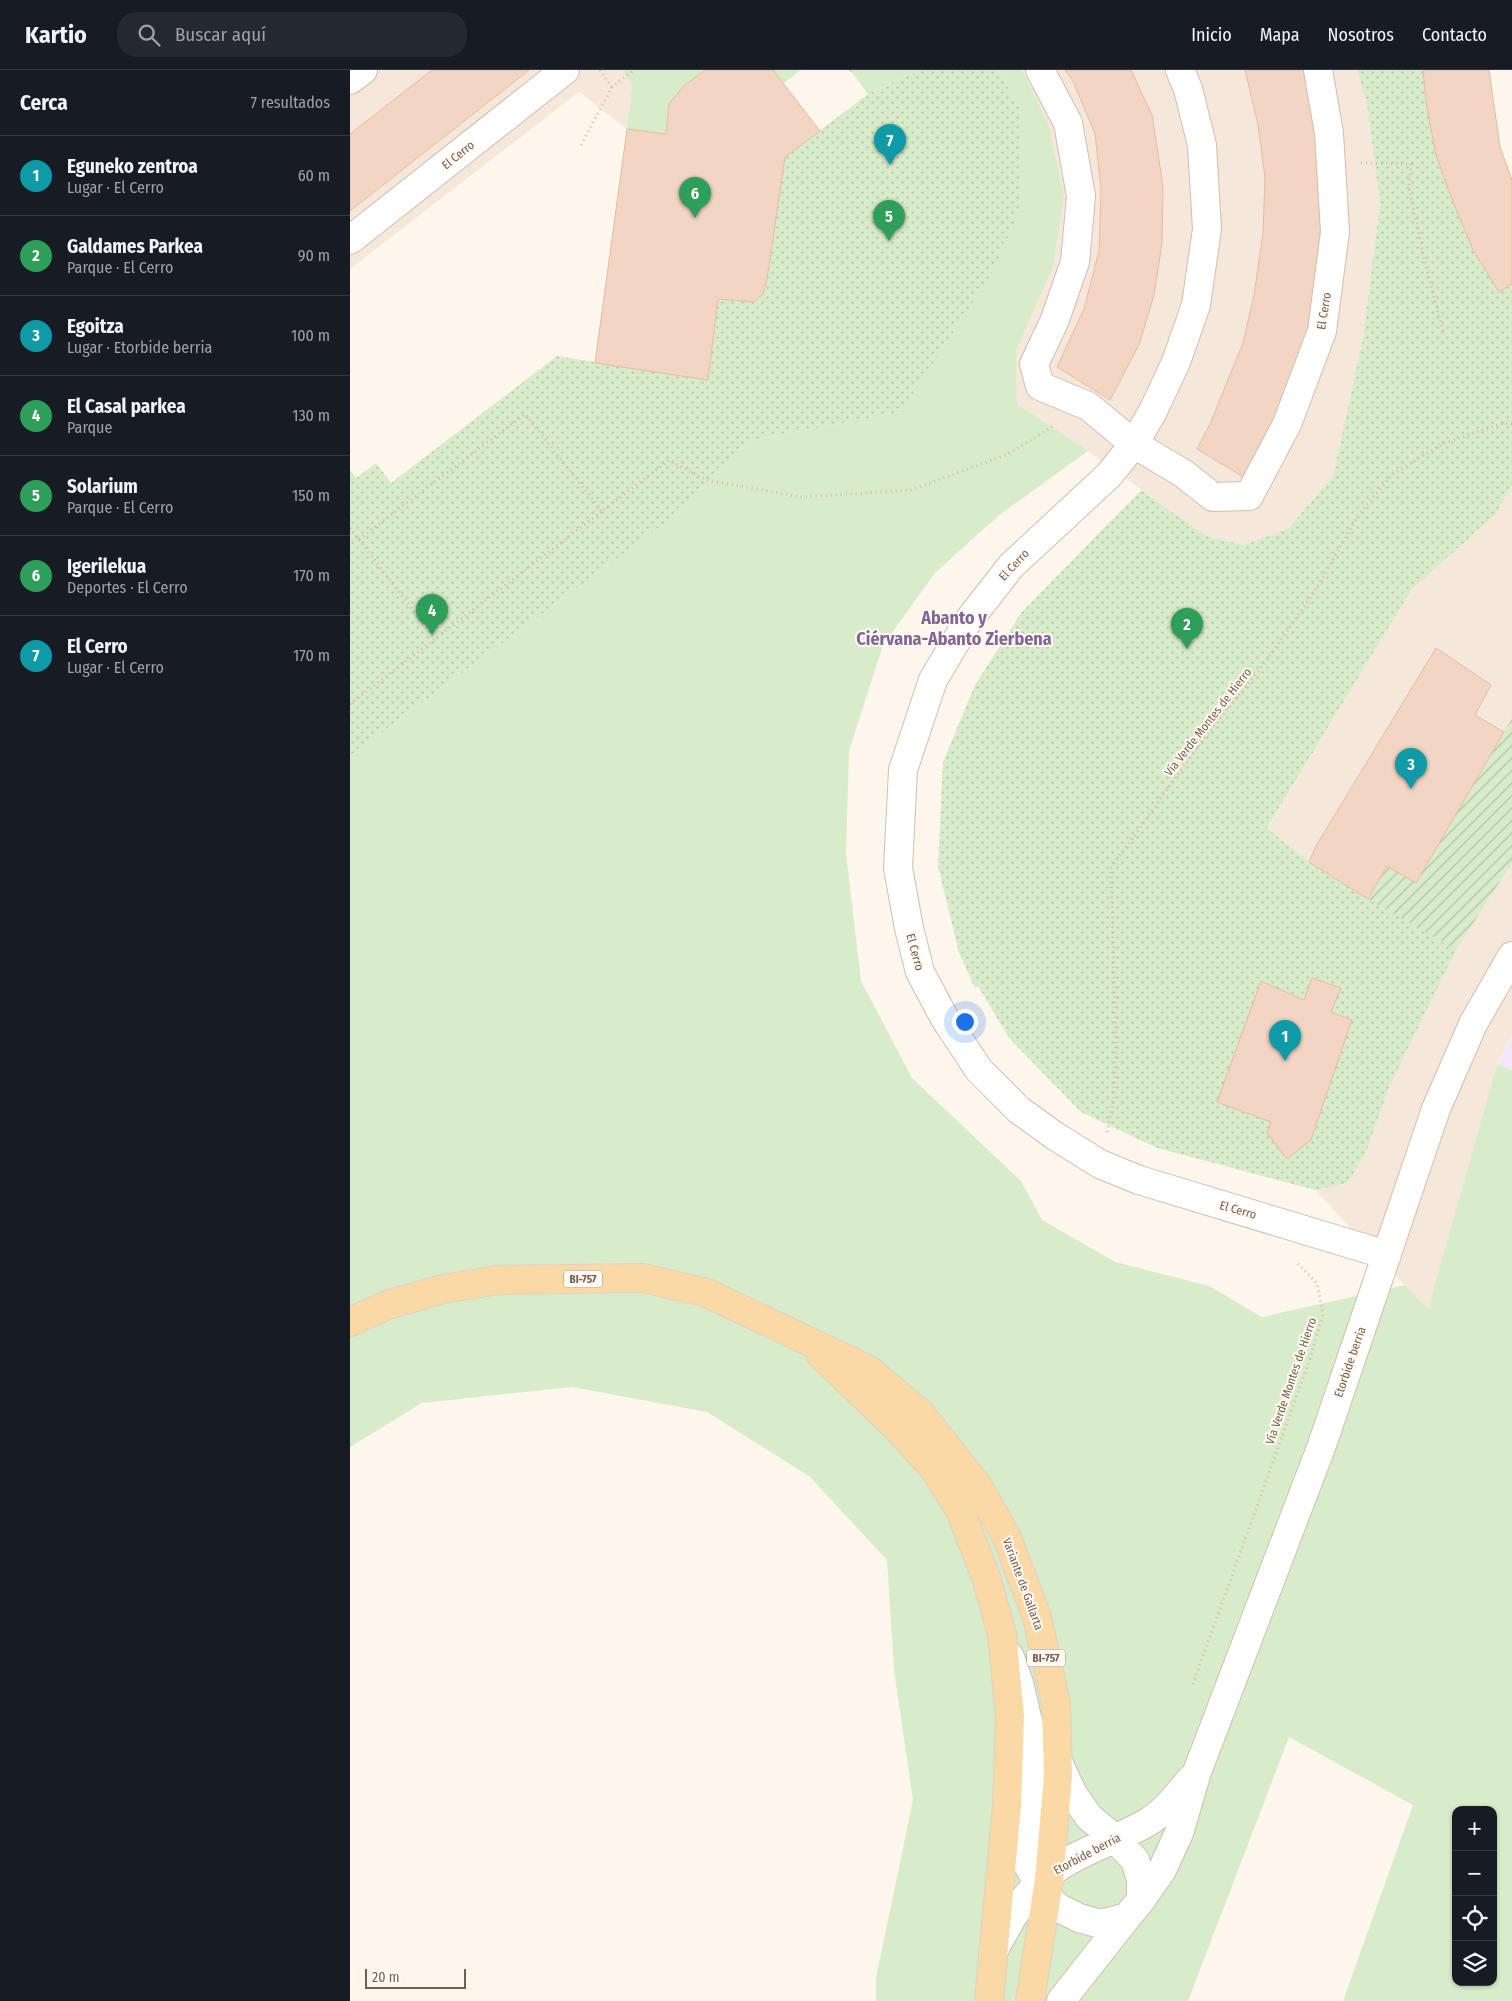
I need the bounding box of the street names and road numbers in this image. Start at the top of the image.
street label: El Cerro [439,138,477,172]
street label: El Cerro [1314,291,1334,331]
street label: El Cerro [996,546,1032,584]
street label: Vía Verde Montes de Hierro [1161,665,1255,779]
street label: El Cerro [903,932,927,972]
street label: El Cerro [1218,1198,1258,1222]
road number: BI-757 [564,1270,602,1288]
street label: Vía Verde Montes de Hierro [1263,1316,1319,1446]
street label: Etorbide berria [1331,1325,1369,1399]
street label: Variante de Gallarta [1000,1536,1046,1632]
road number: BI-757 [1027,1650,1065,1666]
street label: Etorbide berria [1051,1830,1123,1878]

